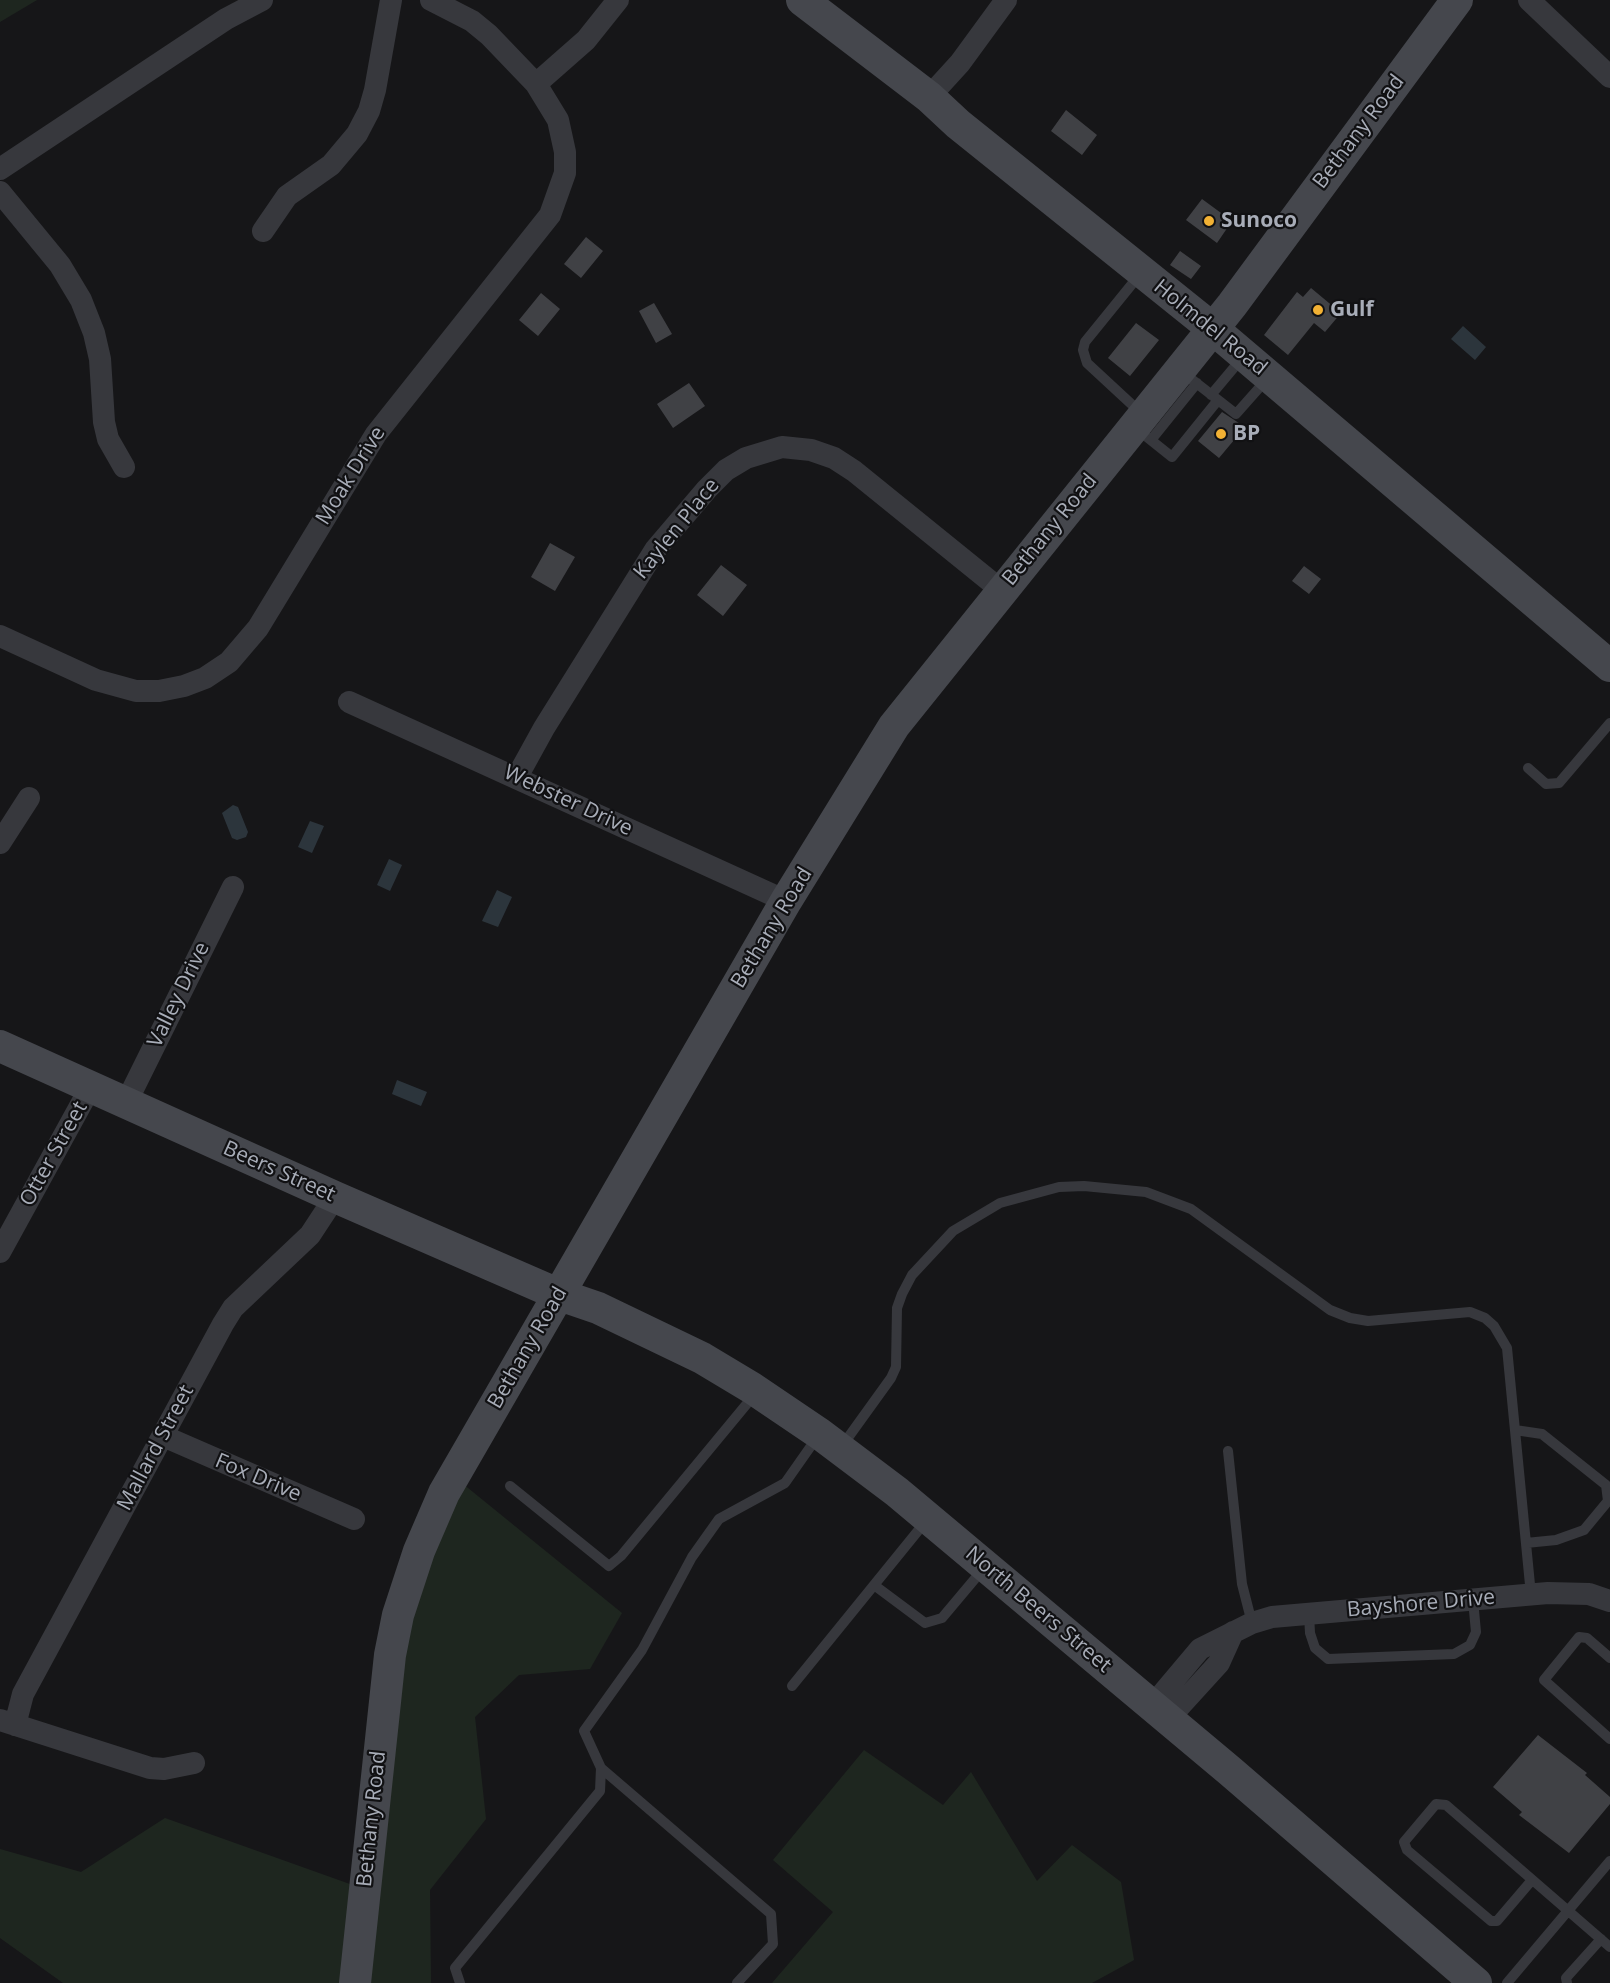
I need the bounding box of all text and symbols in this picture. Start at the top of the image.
street label: Bethany Road [1308,70,1410,194]
place label: Sunoco [1221,208,1297,234]
marker: Sunoco [1202,214,1216,228]
street label: Holmdel Road [1148,275,1272,381]
place label: Gulf [1330,297,1374,323]
marker: Gulf [1311,303,1325,317]
place label: BP [1233,421,1260,447]
street label: Moak Drive [311,422,391,530]
marker: BP [1214,427,1228,441]
street label: Bethany Road [997,469,1103,591]
street label: Kaylen Place [629,474,725,584]
street label: Webster Drive [500,760,636,842]
street label: Bethany Road [726,863,818,993]
street label: Valley Drive [143,938,215,1052]
street label: Otter Street [15,1097,93,1211]
street label: Beers Street [219,1136,339,1208]
street label: Bethany Road [483,1283,573,1413]
street label: Mallard Street [112,1381,200,1515]
street label: Fox Drive [211,1449,305,1507]
street label: North Beers Street [960,1542,1116,1678]
street label: Bayshore Drive [1346,1585,1496,1623]
street label: Bethany Road [352,1750,392,1888]

